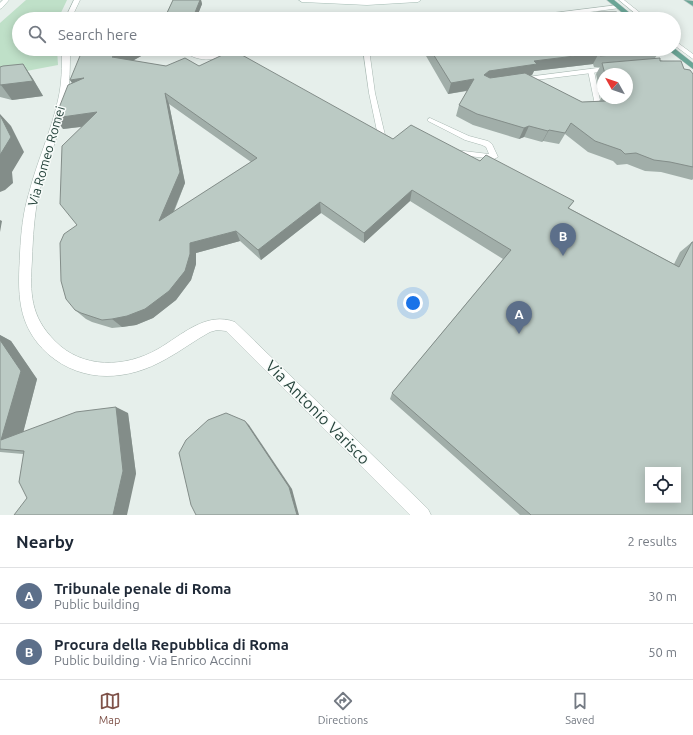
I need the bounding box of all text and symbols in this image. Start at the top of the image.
search box [12,12,681,56]
icon: search [26,23,48,45]
text: Search here [58,26,137,43]
north arrow [597,68,633,104]
street label: Via Romeo Romei [25,104,67,208]
pin: B [550,223,576,256]
your location [403,293,423,313]
pin: A [506,301,532,334]
street label: Via Antonio Varisco [262,356,374,468]
map controls [645,467,681,503]
button: locate [645,467,681,503]
text: Nearby [16,532,74,551]
text: 2 results [627,534,677,548]
text: Tribunale penale di Roma [54,580,232,597]
text: A [24,589,34,603]
text: 30 m [648,589,677,603]
text: Public building [54,597,140,611]
text: Procura della Repubblica di Roma [54,636,289,653]
text: B [25,645,33,659]
text: 50 m [648,645,677,659]
text: Public building · Via Enrico Accinni [54,653,251,667]
tab: Map [99,690,121,726]
tab: Directions [318,690,368,726]
tab: Saved [565,690,594,726]

